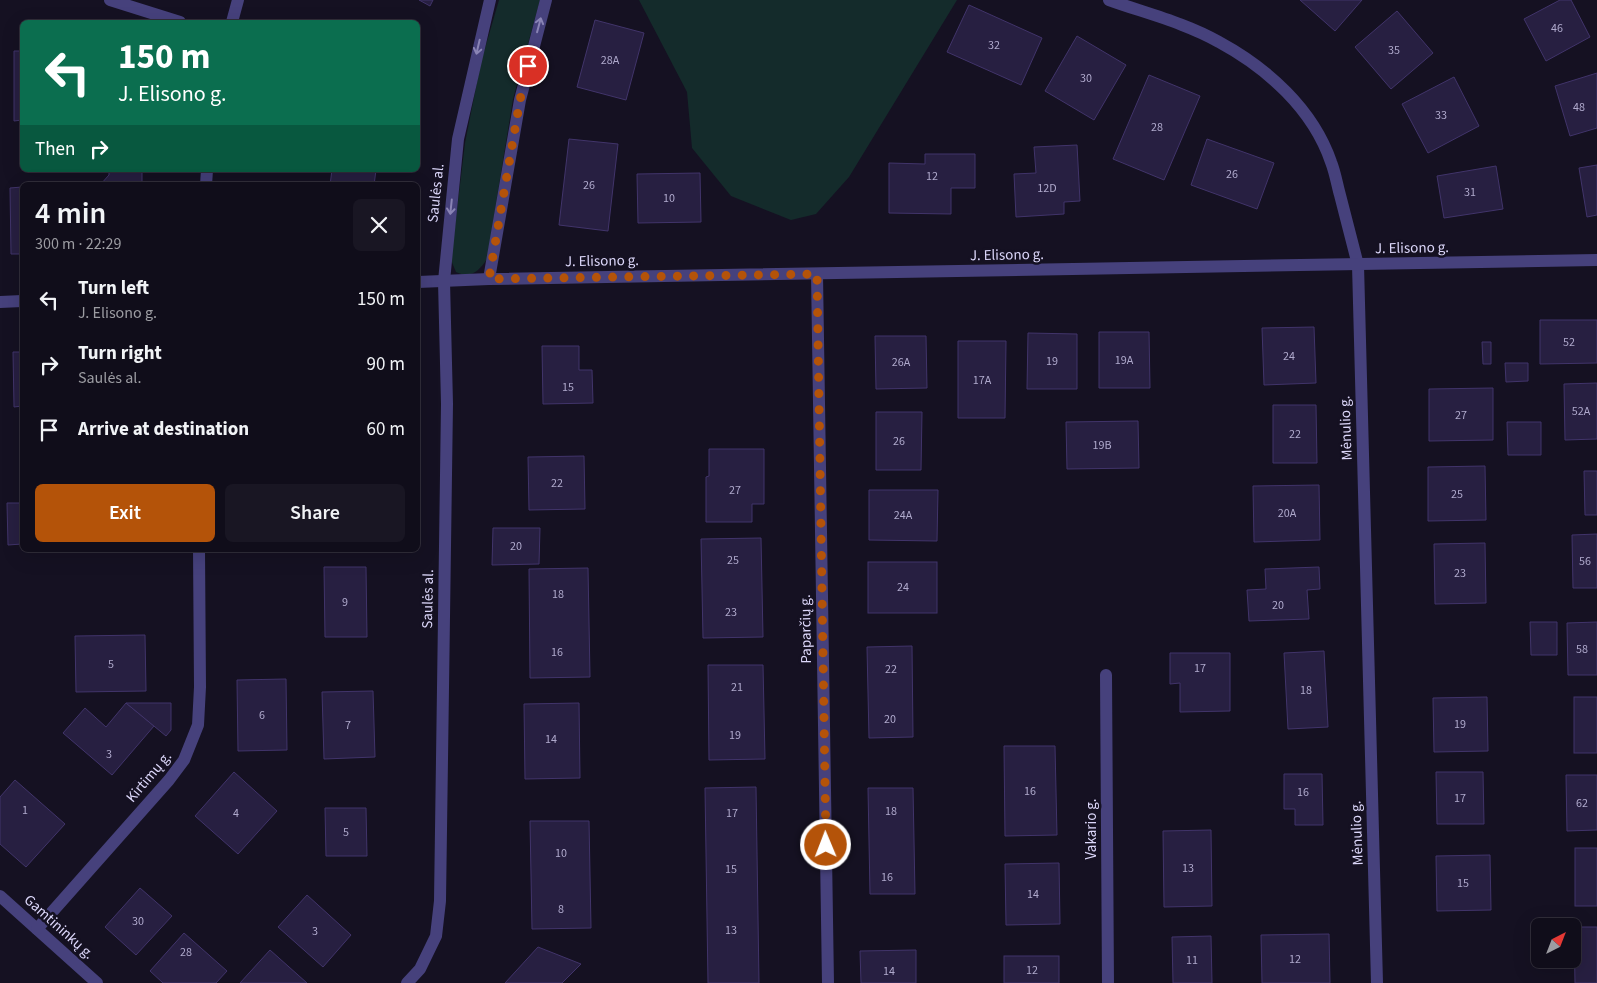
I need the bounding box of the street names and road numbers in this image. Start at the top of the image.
street label: Saulės al. [422,162,450,224]
street label: J. Elisono g. [1375,237,1449,259]
street label: J. Elisono g. [970,244,1044,266]
street label: J. Elisono g. [565,250,639,272]
street label: Mėnulio g. [1334,395,1358,461]
street label: Saulės al. [417,569,439,629]
street label: Paparčių g. [795,594,817,664]
street label: Kirtimų g. [121,747,177,807]
street label: Vakario g. [1081,798,1102,860]
street label: Mėnulio g. [1345,800,1369,866]
street label: Gamtininkų g. [19,890,99,964]

